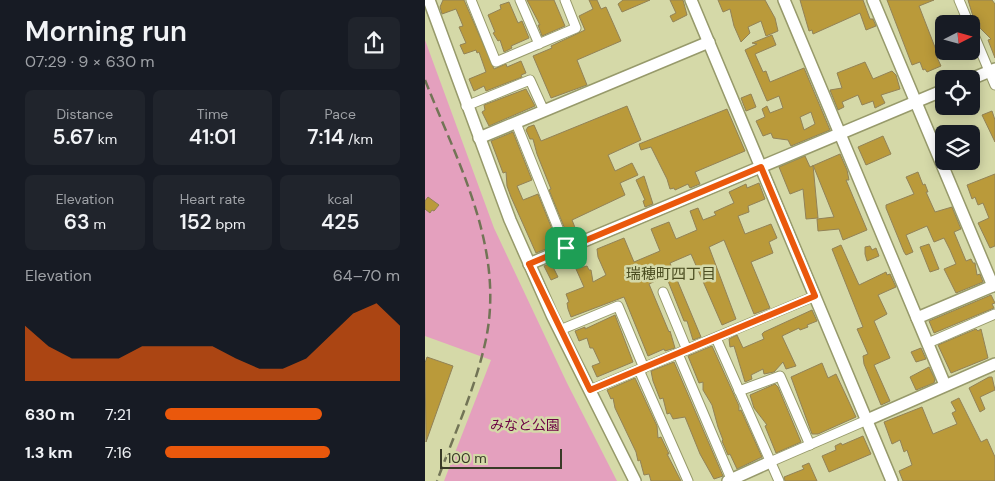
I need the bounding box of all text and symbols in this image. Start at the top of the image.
text: Morning run [25,13,187,50]
north arrow [935,15,980,60]
map controls [935,15,980,170]
button: share [348,17,400,69]
text: 07:29 · 9 × 630 m [25,51,155,72]
button: locate [935,70,980,115]
text: Distance [56,105,113,123]
text: Time [197,105,228,123]
text: Pace [324,105,356,123]
text: 5.67 [52,123,94,151]
text: 41:01 [189,123,236,151]
text: 7:14 [307,123,344,151]
button: layers [935,125,980,170]
text: km [94,130,117,148]
text: /km [344,130,373,148]
text: Elevation [56,190,114,208]
text: Heart rate [180,190,245,208]
text: kcal [328,190,353,208]
text: 63 [64,208,90,236]
text: 152 [180,208,212,236]
text: 425 [321,208,359,236]
text: m [90,215,106,233]
text: bpm [212,215,245,233]
pin [545,227,587,269]
icon: arrive [552,234,580,262]
district label: 瑞穂町四丁目 [626,264,716,284]
text: Elevation [25,265,92,286]
text: 64–70 m [333,265,400,286]
text: 630 m [25,404,75,425]
text: 7:21 [105,404,131,425]
park label: みなと公園 [490,416,560,434]
text: 1.3 km [25,442,73,463]
text: 7:16 [105,442,132,463]
scale bar [440,446,563,469]
text: 100 m [447,449,487,467]

